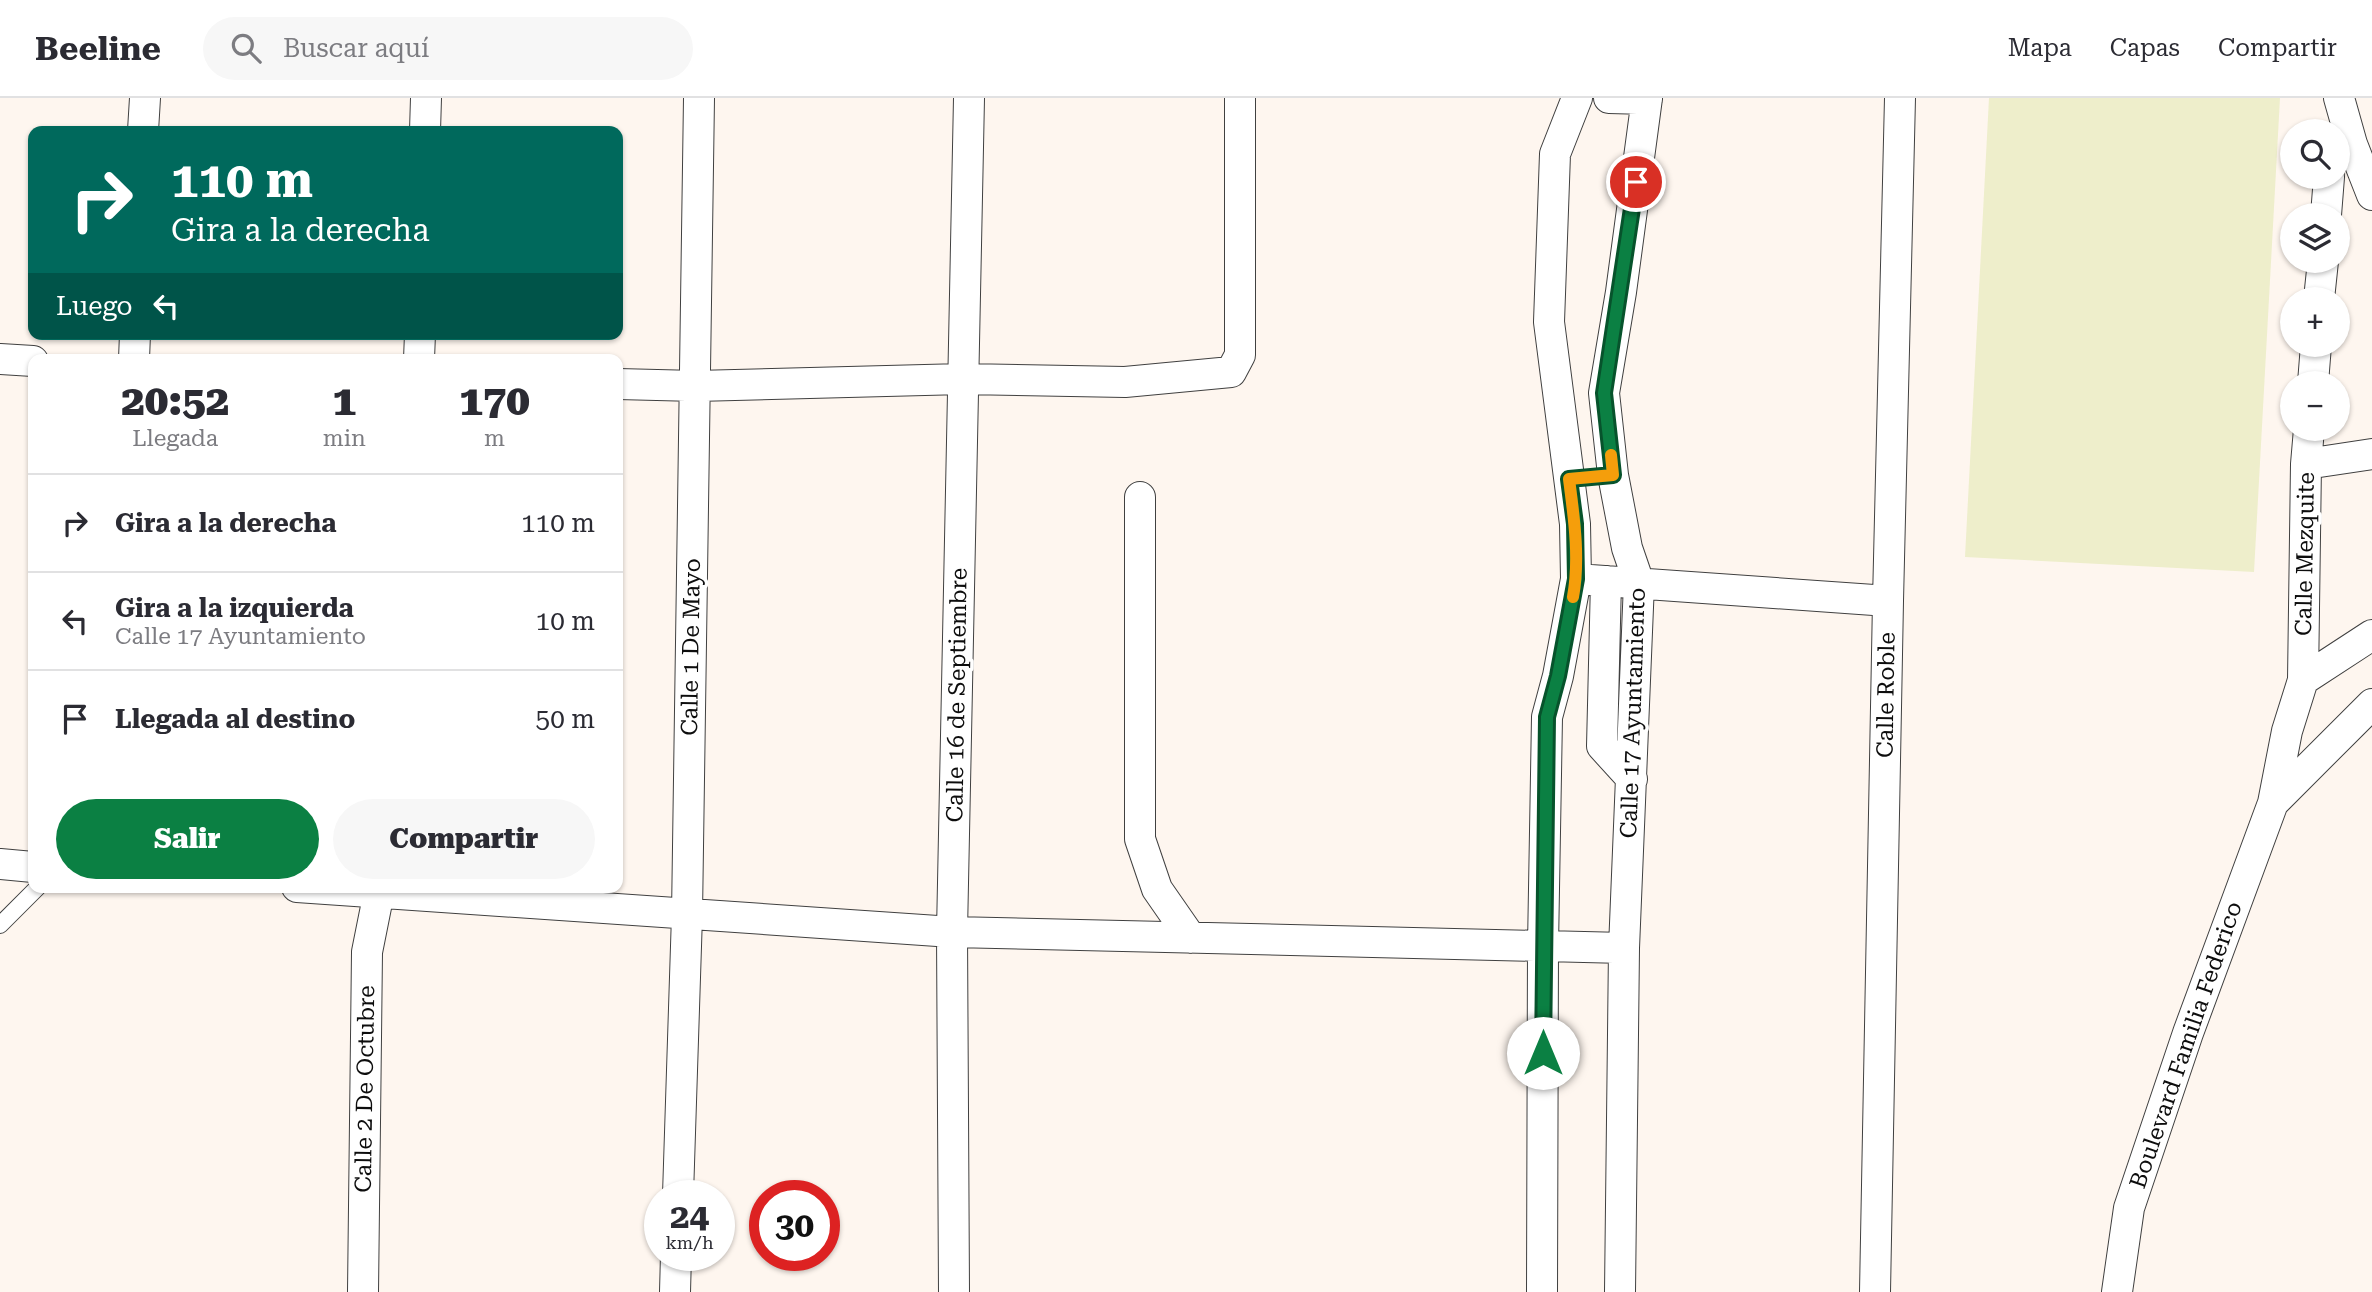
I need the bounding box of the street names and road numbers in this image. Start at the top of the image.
street label: Calle Mezquite [2290,472,2320,636]
street label: Calle 1 De Mayo [676,558,706,736]
street label: Calle 16 de Septiembre [941,567,973,823]
street label: Calle 17 Ayuntamiento [1615,587,1651,839]
street label: Calle Roble [1871,632,1901,758]
street label: Boulevard Familia Federico [2124,898,2248,1192]
street label: Calle 2 De Octubre [350,985,380,1193]

